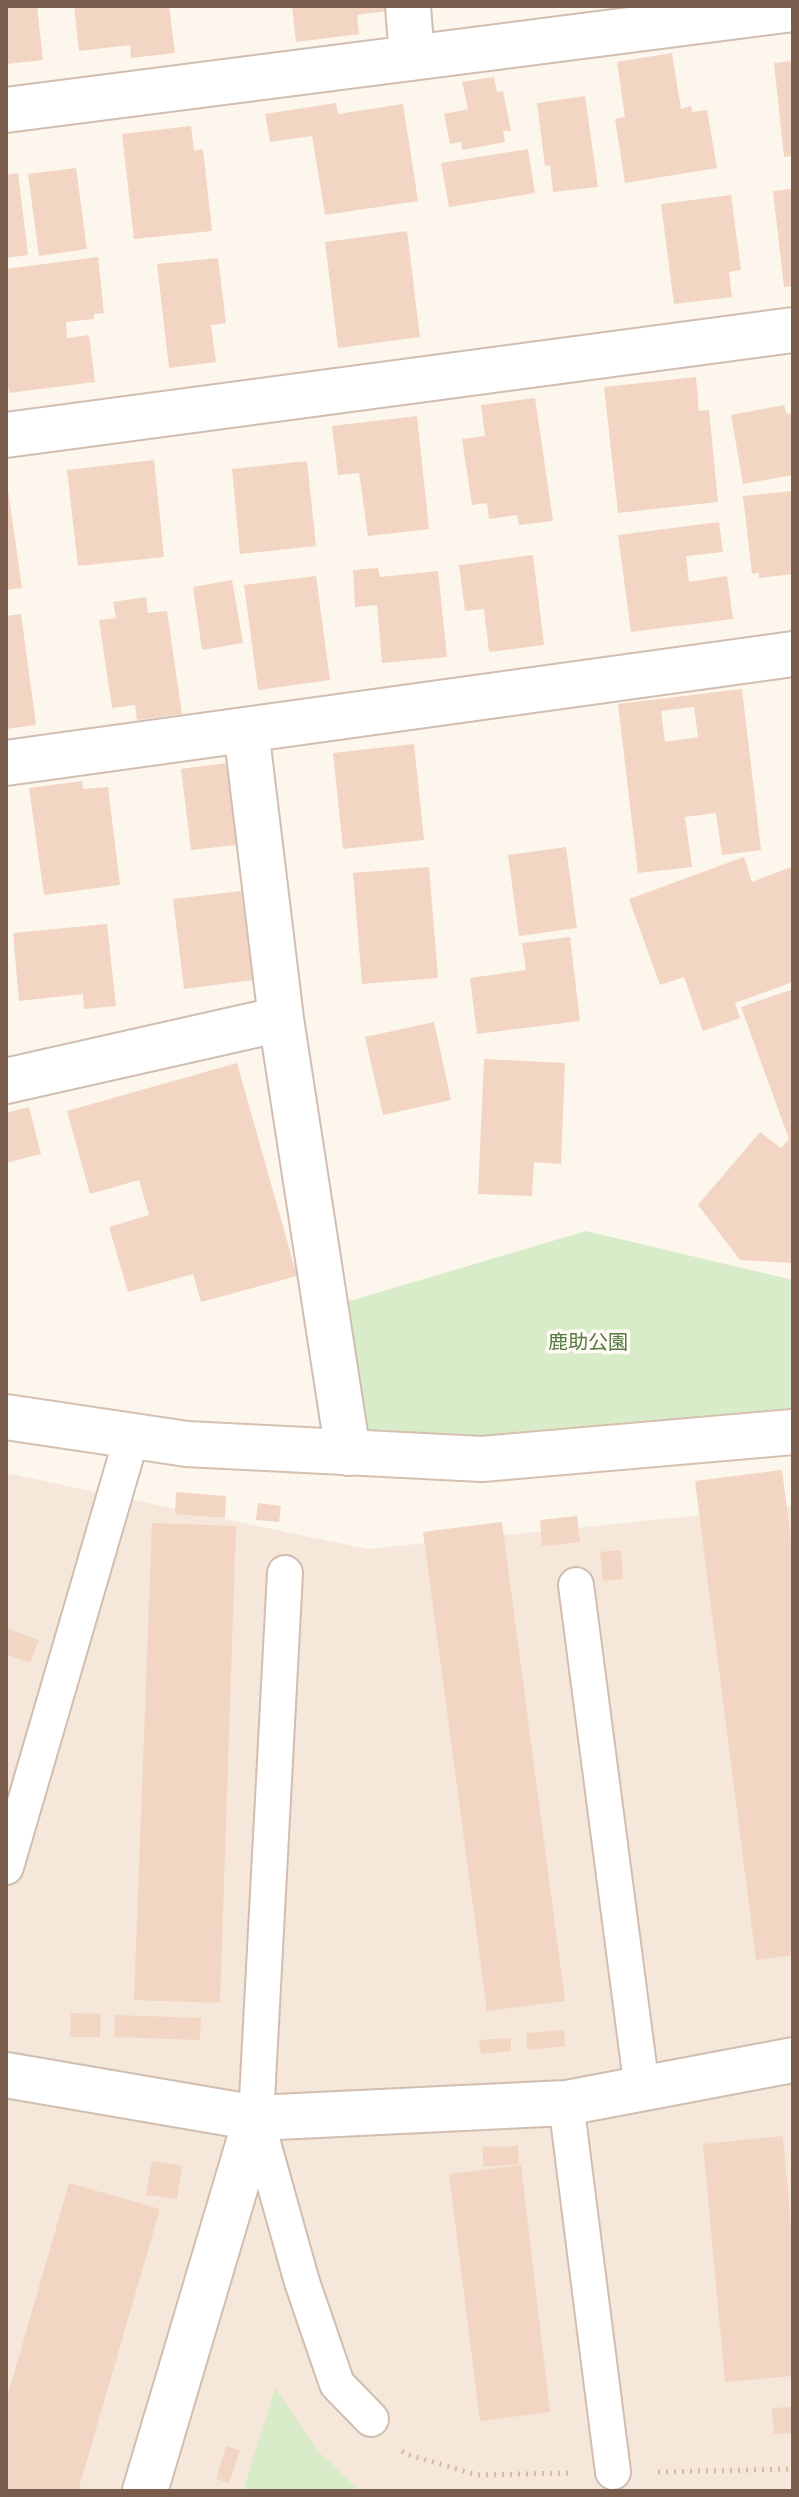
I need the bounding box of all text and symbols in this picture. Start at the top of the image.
park label: 鹿助公園 [548,1331,628,1355]

